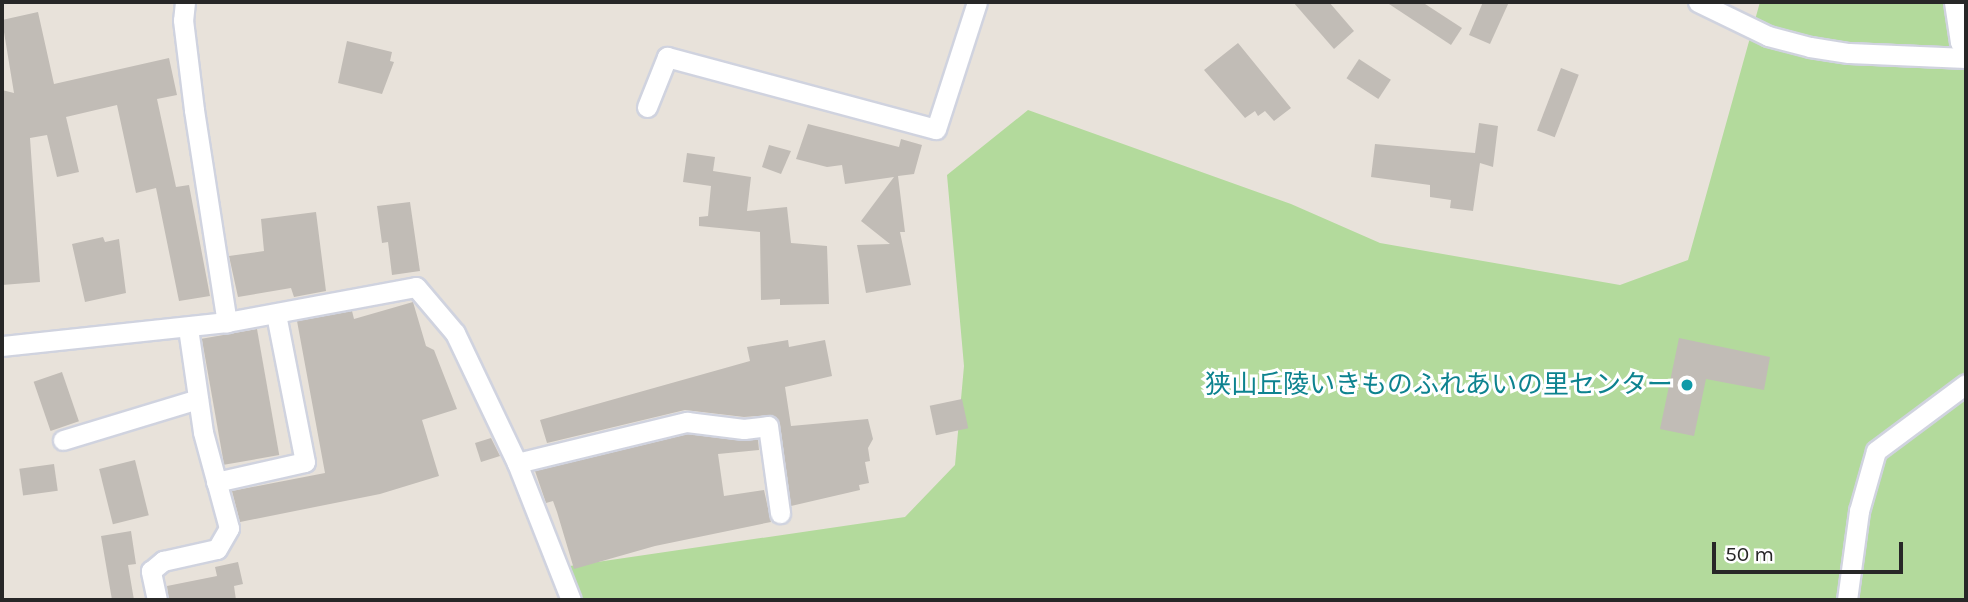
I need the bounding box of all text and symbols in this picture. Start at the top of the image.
place label: 狭山丘陵いきものふれあいの里センター [1205,369,1673,401]
marker: 狭山丘陵いきものふれあいの里センター [1679,377,1695,393]
scale bar [1716,528,1907,572]
text: 50 m [1725,542,1774,566]

